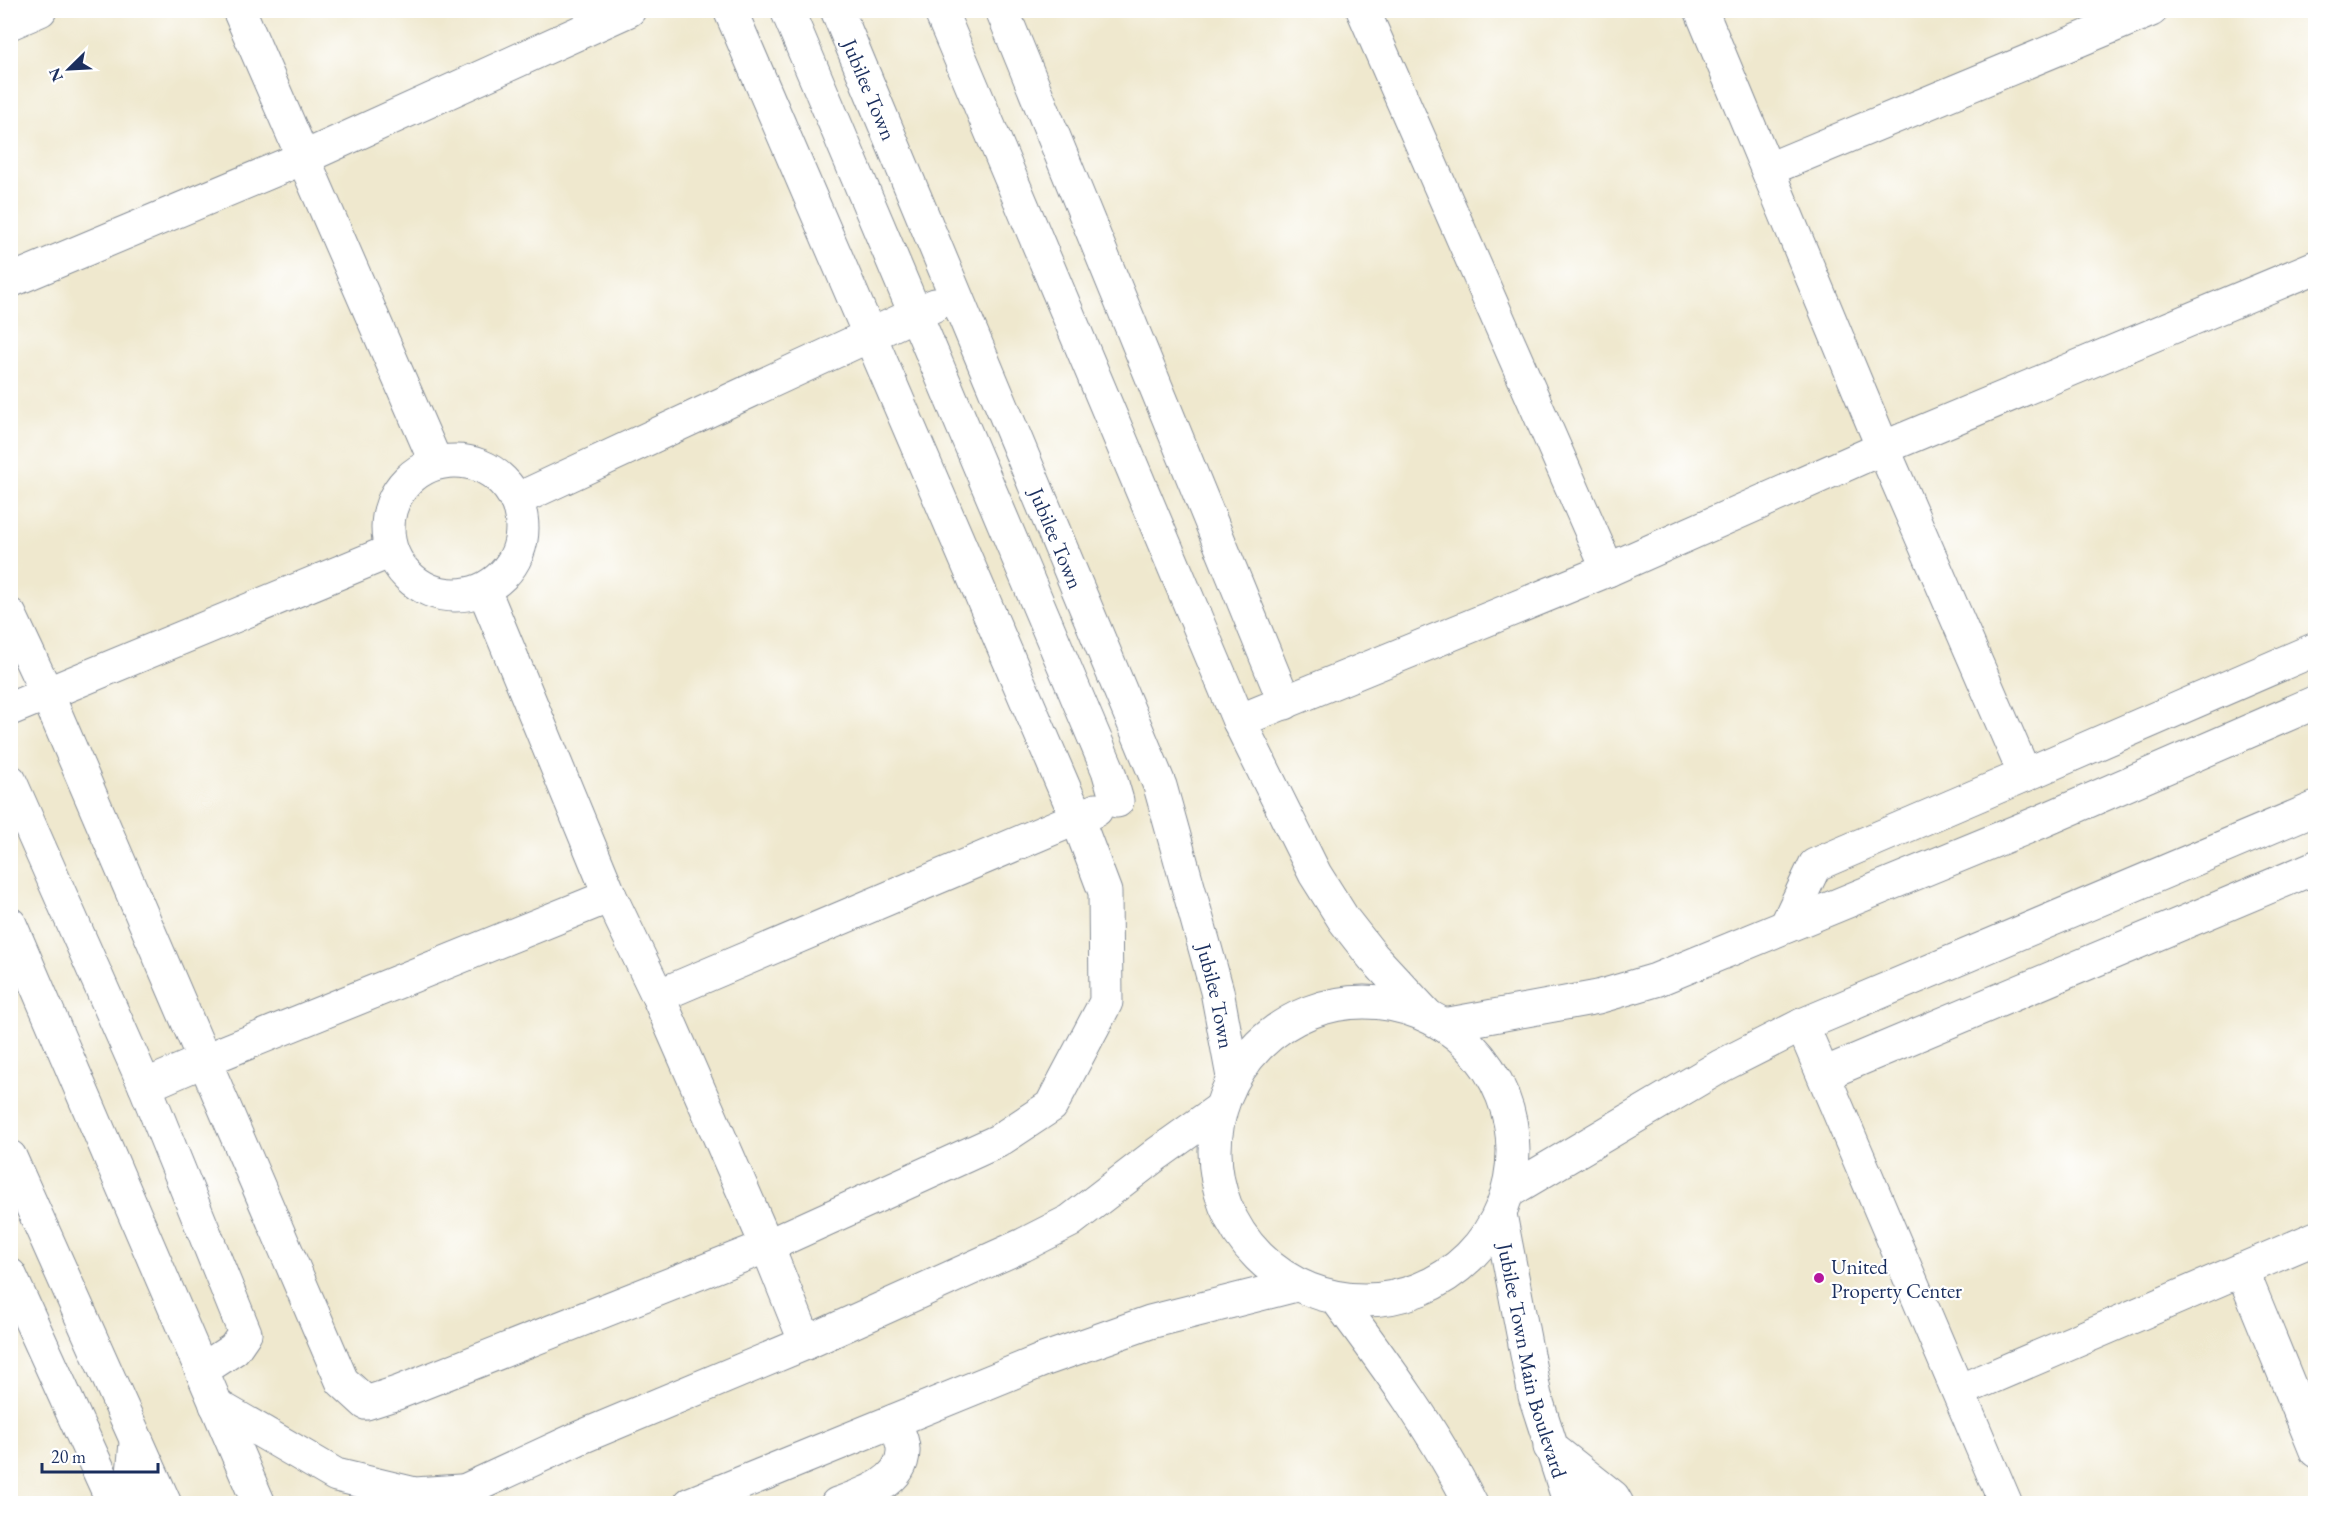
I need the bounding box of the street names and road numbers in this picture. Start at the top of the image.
street label: Jubilee Town [836,33,903,144]
street label: Jubilee Town [1023,482,1090,593]
street label: Jubilee Town [1190,938,1241,1051]
street label: Jubilee Town Main Boulevard [1492,1239,1574,1481]

